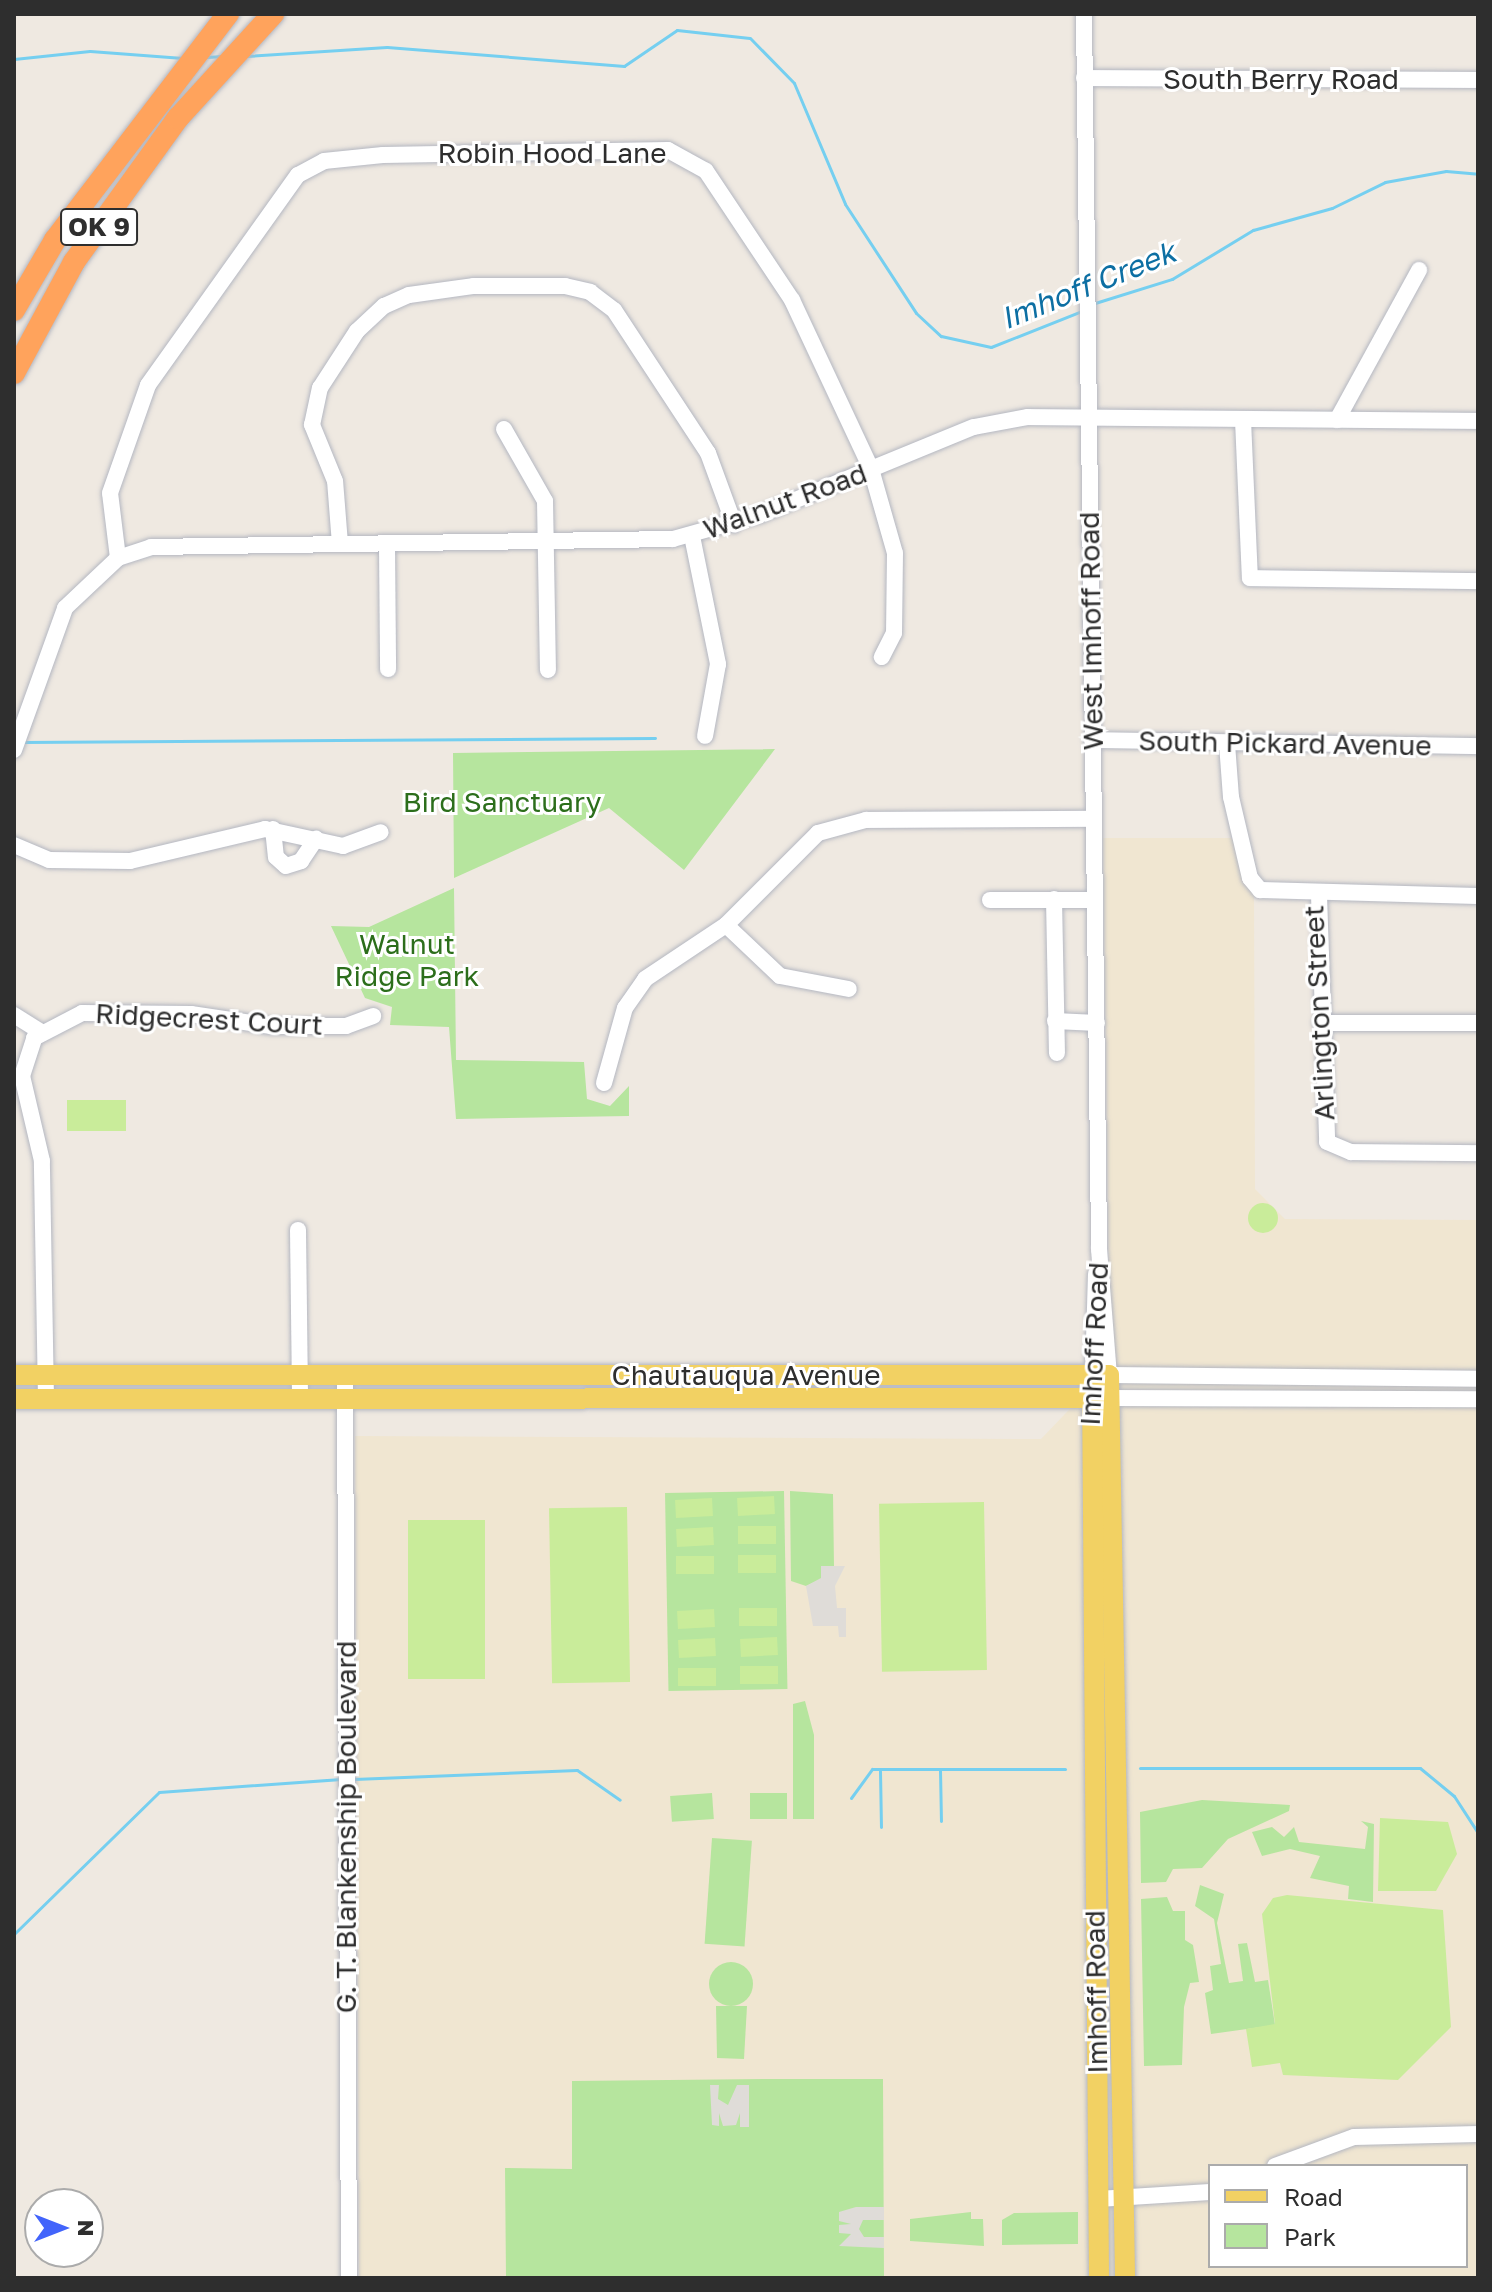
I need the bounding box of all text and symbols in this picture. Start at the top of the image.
street label: South Berry Road [1163,62,1399,96]
street label: Robin Hood Lane [437,136,667,170]
road number: OK 9 [59,205,139,249]
water label: Imhoff Creek [995,234,1181,336]
street label: Walnut Road [699,456,871,546]
street label: West Imhoff Road [1072,511,1110,751]
street label: South Pickard Avenue [1138,724,1432,762]
park label: Bird Sanctuary [403,785,601,819]
street label: Arlington Street [1297,904,1341,1122]
park label: Walnut Ridge Park [335,927,479,993]
street label: Ridgecrest Court [94,996,324,1042]
street label: Imhoff Road [1073,1261,1115,1427]
street label: Chautauqua Avenue [612,1358,880,1392]
street label: G. T. Blankenship Boulevard [329,1641,363,2013]
street label: Imhoff Road [1078,1910,1114,2074]
legend [1208,2164,1468,2268]
text: Road [1284,2182,1343,2211]
north arrow [24,2188,104,2268]
text: N [73,2220,100,2236]
text: Park [1284,2222,1336,2251]

